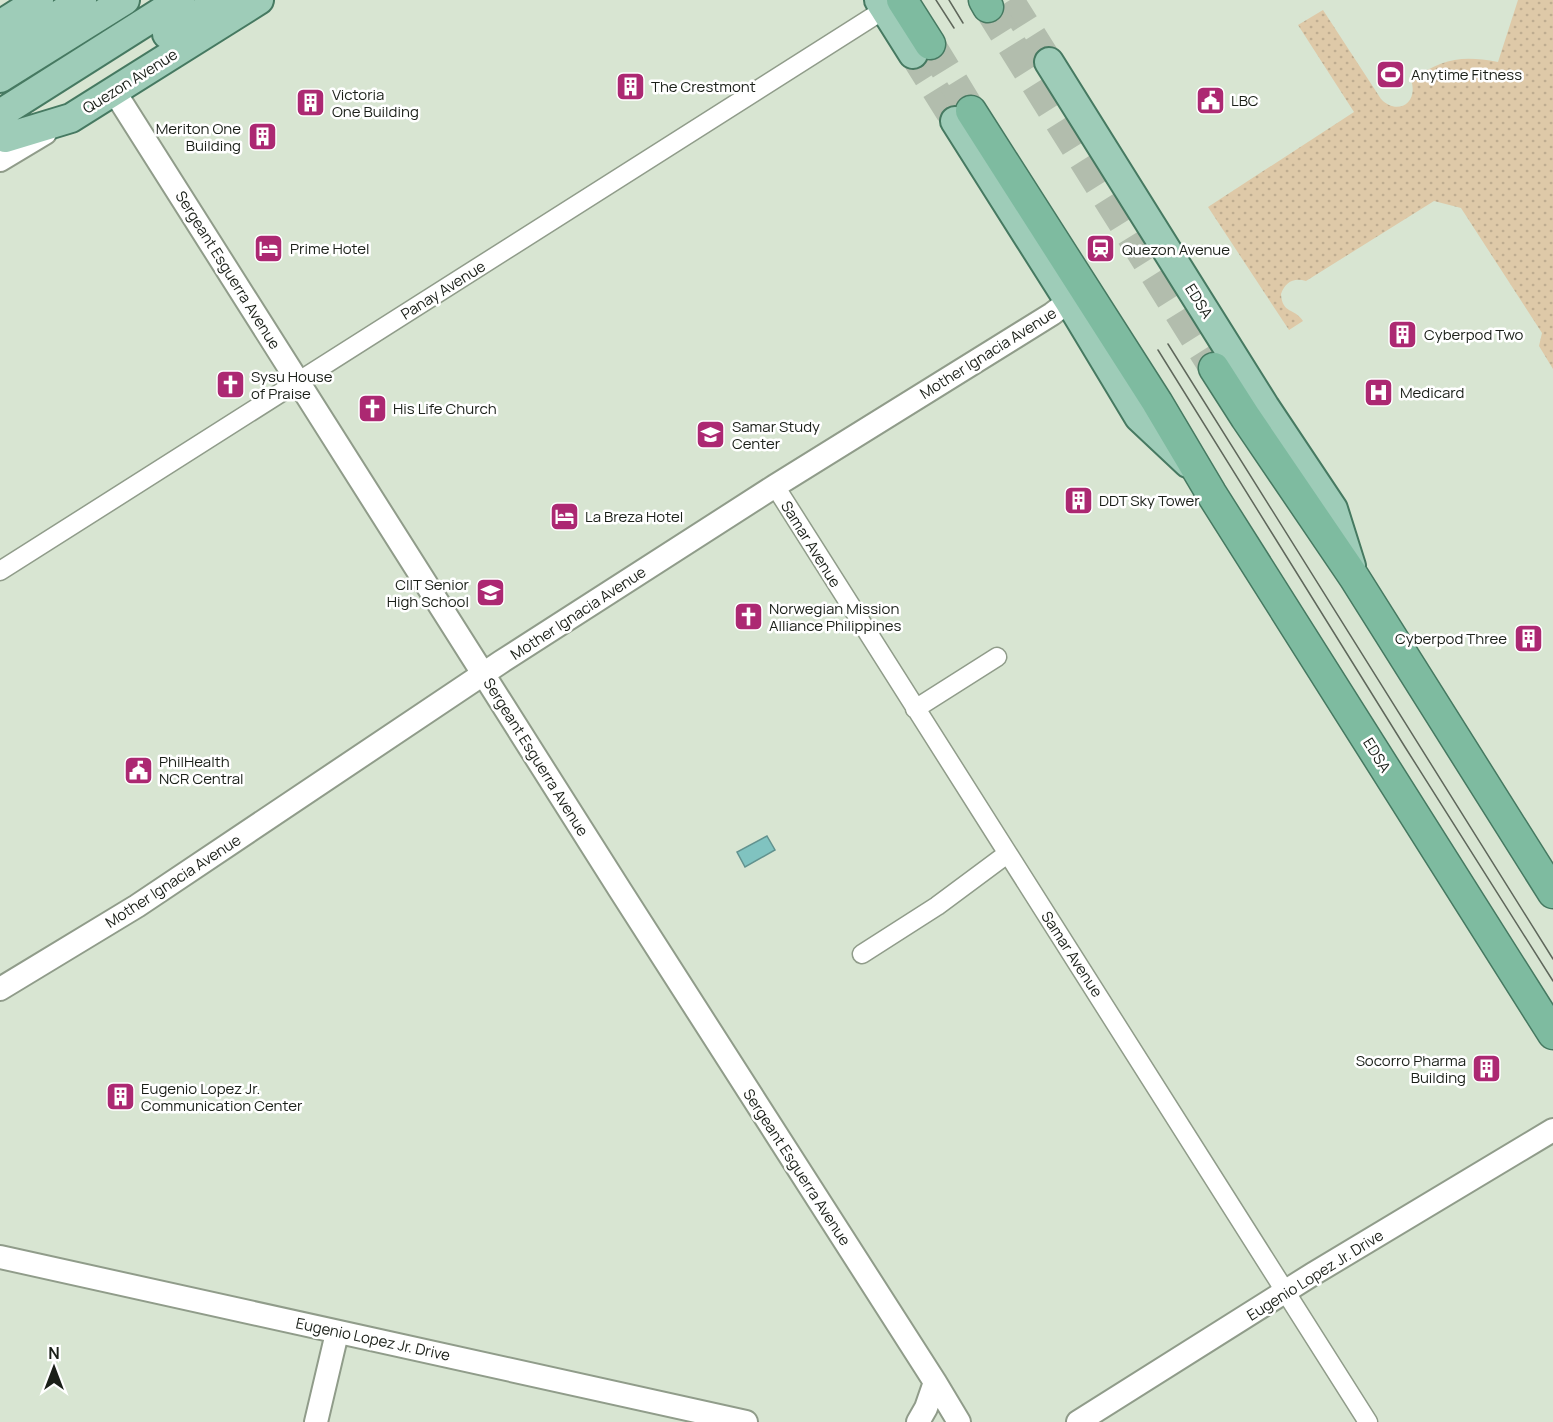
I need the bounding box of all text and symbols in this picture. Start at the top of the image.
street label: Quezon Avenue [79,43,182,119]
sports icon: Anytime Fitness [1374,58,1406,90]
place label: Anytime Fitness [1411,64,1522,85]
building icon: The Crestmont [614,70,646,102]
place label: The Crestmont [651,76,756,97]
place label: Victoria One Building [332,84,419,122]
public building icon: LBC [1194,84,1226,116]
building icon: Victoria One Building [295,87,327,119]
place label: LBC [1231,90,1259,111]
place label: Meriton One Building [156,118,241,156]
building icon: Meriton One Building [246,121,278,153]
street label: Sergeant Esguerra Avenue [171,187,286,353]
hotel icon: Prime Hotel [253,232,285,264]
station icon: Quezon Avenue [1085,233,1117,265]
place label: Prime Hotel [290,238,370,259]
place label: Quezon Avenue [1122,239,1230,260]
street label: Panay Avenue [397,256,490,324]
street label: EDSA [1180,280,1218,323]
street label: Mother Ignacia Avenue [916,302,1061,404]
building icon: Cyberpod Two [1387,318,1419,350]
place label: Cyberpod Two [1424,324,1524,345]
place label: Sysu House of Praise [251,366,333,404]
church icon: Sysu House of Praise [214,369,246,401]
hospital icon: Medicard [1363,376,1395,408]
place label: Medicard [1400,382,1465,403]
church icon: His Life Church [356,392,388,424]
place label: His Life Church [393,398,497,419]
place label: Samar Study Center [732,416,820,454]
school or university icon: Samar Study Center [695,419,727,451]
building icon: DDT Sky Tower [1062,484,1094,516]
place label: DDT Sky Tower [1099,490,1200,511]
street label: Samar Avenue [776,497,846,591]
hotel icon: La Breza Hotel [548,500,580,532]
place label: La Breza Hotel [585,506,683,527]
street label: Mother Ignacia Avenue [506,561,650,665]
place label: CIIT Senior High School [387,574,470,612]
school or university icon: CIIT Senior High School [474,577,506,609]
place label: Norwegian Mission Alliance Philippines [769,598,901,636]
church icon: Norwegian Mission Alliance Philippines [732,601,764,633]
building icon: Cyberpod Three [1512,622,1544,654]
place label: Cyberpod Three [1395,628,1507,649]
street label: Sergeant Esguerra Avenue [479,674,594,840]
street label: EDSA [1358,734,1396,777]
place label: PhilHealth NCR Central [159,751,244,789]
public building icon: PhilHealth NCR Central [122,754,154,786]
street label: Mother Ignacia Avenue [101,829,245,933]
street label: Samar Avenue [1036,907,1108,1001]
place label: Socorro Pharma Building [1356,1050,1466,1088]
building icon: Socorro Pharma Building [1471,1053,1503,1085]
place label: Eugenio Lopez Jr. Communication Center [141,1078,303,1116]
building icon: Eugenio Lopez Jr. Communication Center [104,1081,136,1113]
street label: Sergeant Esguerra Avenue [738,1085,856,1250]
street label: Eugenio Lopez Jr. Drive [1243,1224,1387,1326]
street label: Eugenio Lopez Jr. Drive [294,1312,452,1366]
north arrow [24,1338,84,1398]
text: N [48,1342,60,1364]

